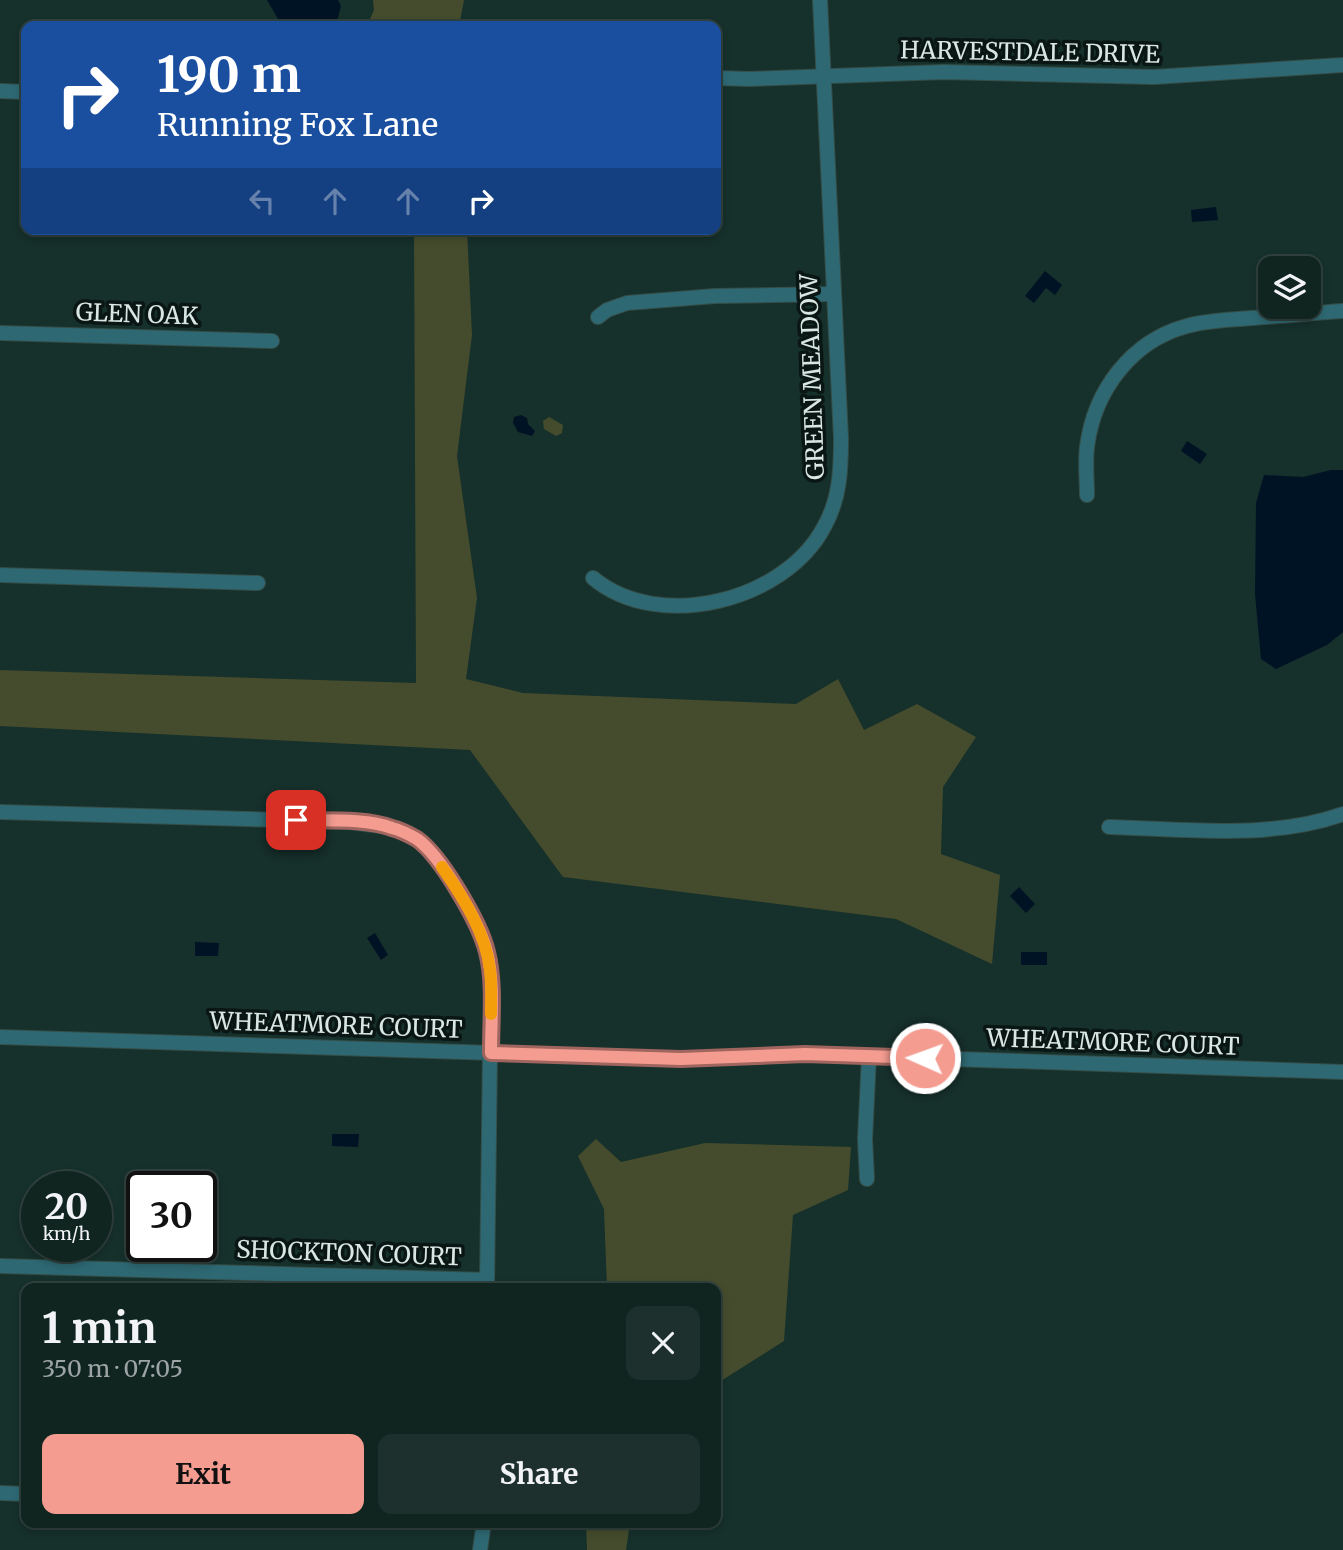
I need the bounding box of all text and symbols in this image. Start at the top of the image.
street label: HARVESTDALE DRIVE [900,34,1161,70]
text: 190 m [157,44,301,105]
icon: right [42,49,133,140]
text: Running Fox Lane [157,105,438,145]
icon: left [243,182,281,220]
icon: ahead [316,182,354,220]
icon: ahead [389,182,427,220]
icon: right [462,182,500,220]
map controls [1258,256,1321,319]
button: layers [1258,256,1321,319]
street label: GREEN MEADOW [793,273,831,480]
street label: GLEN OAK [75,296,199,332]
pin [266,790,326,850]
icon: arrive [277,801,315,839]
street label: WHEATMORE COURT [208,1005,463,1045]
position arrow [888,1021,962,1095]
street label: WHEATMORE COURT [985,1022,1240,1062]
speed limit sign: 30 [126,1171,217,1262]
text: 20 [45,1185,88,1229]
text: km/h [43,1222,90,1245]
street label: SHOCKTON COURT [236,1234,463,1272]
text: 1 min [42,1302,156,1354]
button: close [626,1306,700,1380]
text: 350 m · 07:05 [42,1354,183,1383]
button: Exit [42,1434,364,1514]
button: Share [378,1434,700,1514]

